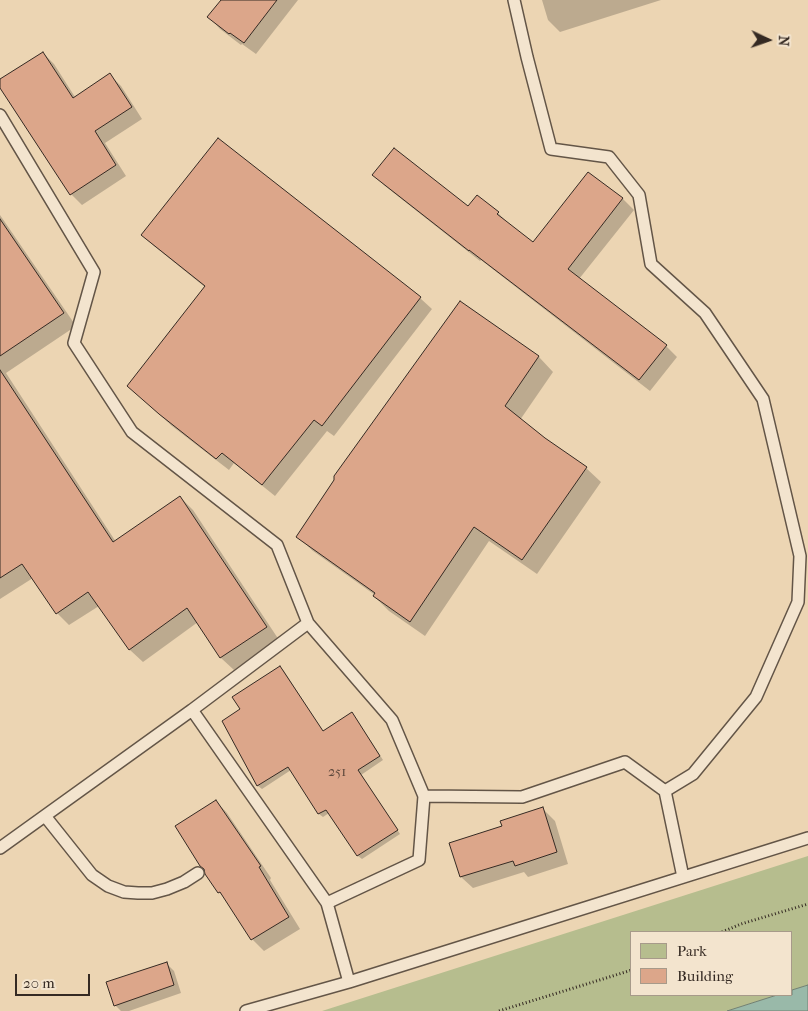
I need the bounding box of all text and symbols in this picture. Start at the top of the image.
north arrow [743,15,793,65]
text: N [775,35,792,47]
house number: 251 [328,765,346,781]
legend [630,931,793,996]
text: Park [677,942,707,960]
scale bar [18,964,92,996]
text: Building [677,967,733,985]
text: 20 m [23,974,55,992]

